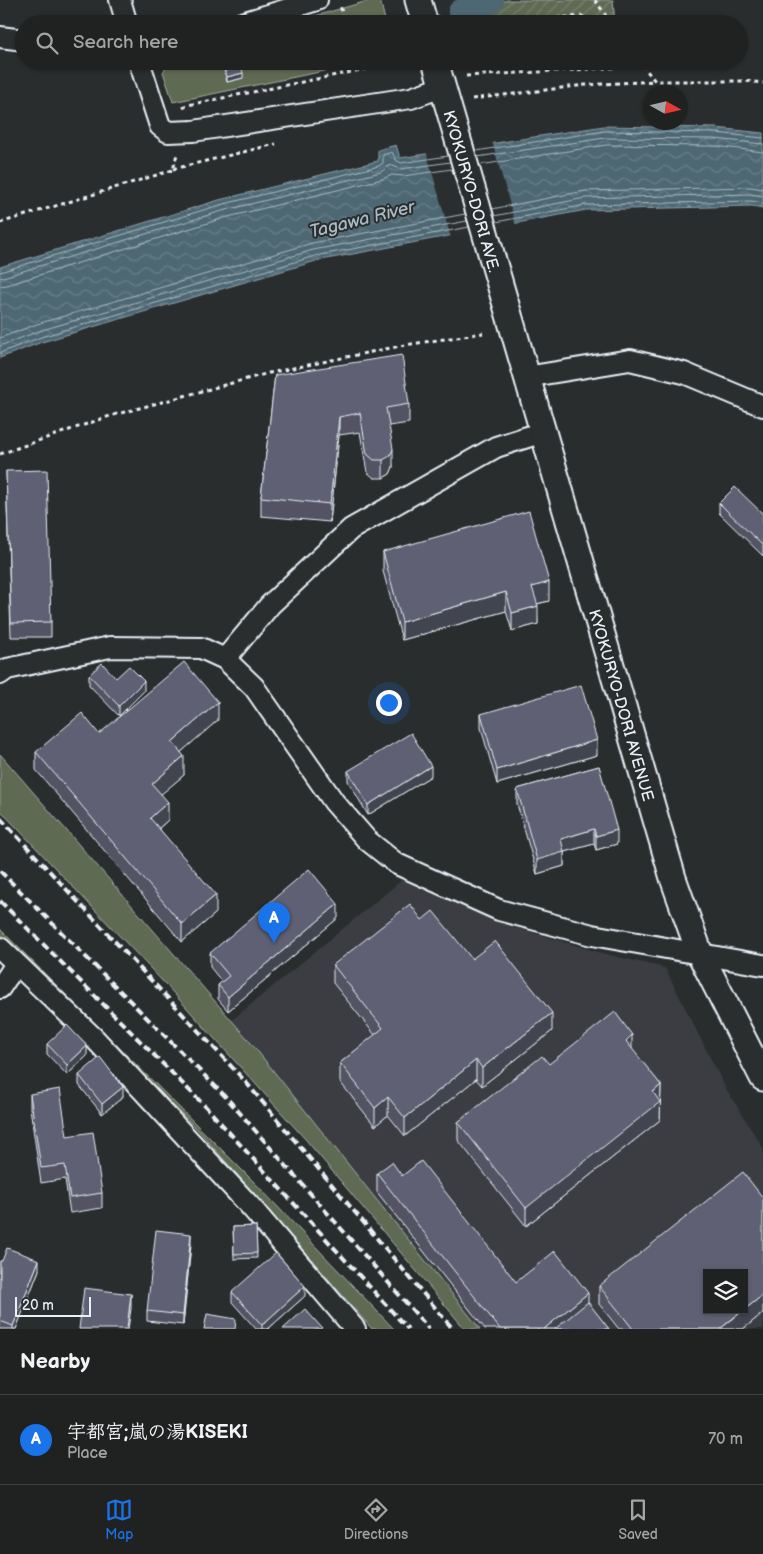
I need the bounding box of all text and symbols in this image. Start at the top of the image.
search box [15,15,748,70]
icon: search [33,29,61,57]
text: Search here [73,31,178,54]
north arrow [643,85,688,130]
street label: KYOKURYO-DORI AVE. [438,108,503,275]
water label: Tagawa River [307,196,418,243]
street label: KYOKURYO-DORI AVENUE [584,607,657,804]
your location [376,690,402,716]
pin: A [258,902,290,943]
map controls [703,1269,748,1314]
button: layers [703,1269,748,1314]
scale bar [15,1294,91,1317]
text: 20 m [22,1297,54,1314]
text: Nearby [20,1349,90,1374]
text: 宇都宮;嵐の湯KISEKI [67,1421,248,1444]
text: A [31,1430,41,1449]
text: 70 m [708,1430,743,1449]
text: Place [67,1444,108,1463]
tab: Map [105,1496,133,1543]
tab: Directions [344,1496,408,1543]
tab: Saved [618,1496,658,1543]

